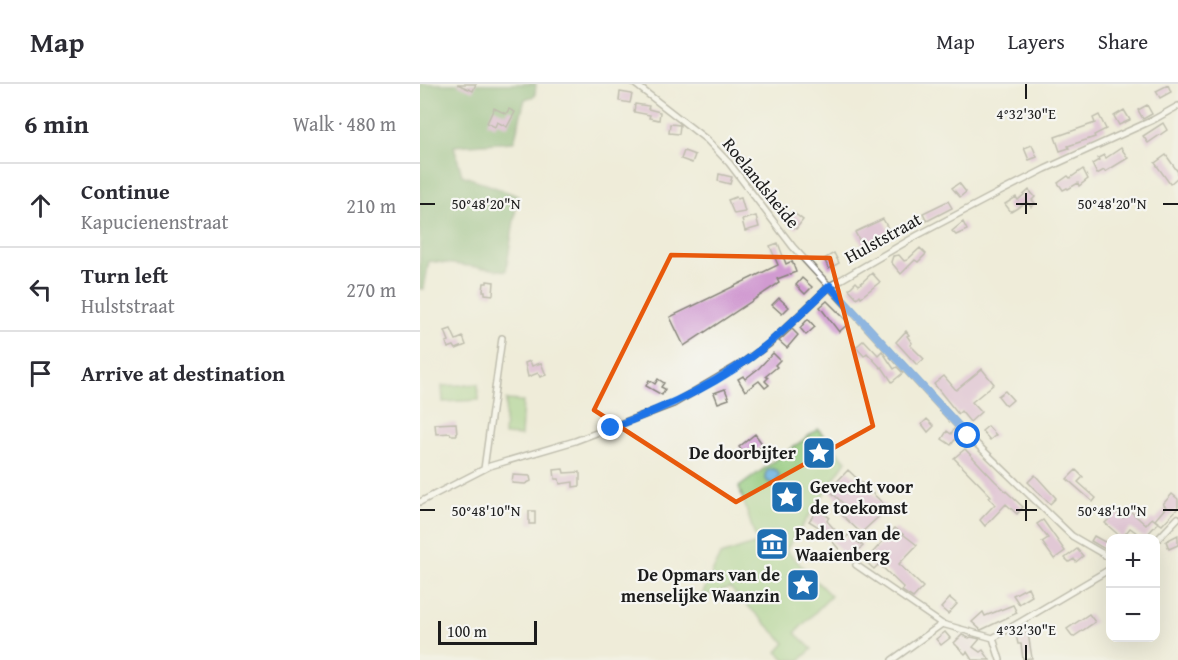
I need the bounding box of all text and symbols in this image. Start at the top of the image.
text: Map [30,21,84,62]
text: Map [936,26,975,57]
text: Layers [1008,26,1065,57]
text: Share [1098,26,1148,57]
text: 4°32'30"E [996,103,1056,124]
text: 6 min [24,104,89,143]
text: Walk · 480 m [293,109,396,138]
street label: Roelandsheide [716,131,807,234]
text: Continue [81,175,170,207]
icon: ahead [24,189,57,222]
text: 210 m [346,191,396,220]
text: 50°48'20"N [452,193,521,214]
text: 50°48'20"N [1078,193,1147,214]
street label: Hulststraat [839,205,927,270]
text: Kapucienenstraat [81,207,229,236]
text: Turn left [81,259,168,291]
icon: left [24,273,57,306]
text: 270 m [346,275,396,304]
text: Hulststraat [81,291,175,320]
icon: arrive [24,357,57,390]
text: Arrive at destination [81,357,285,389]
route end [597,414,623,440]
route start [954,422,980,448]
place icon: De doorbijter [801,435,837,471]
place label: De doorbijter [689,439,797,466]
place label: Gevecht voor de toekomst [810,473,914,521]
place icon: Gevecht voor de toekomst [769,479,805,515]
text: 50°48'10"N [452,500,521,521]
text: 50°48'10"N [1078,500,1147,521]
place label: Paden van de Waaienberg [795,520,900,568]
museum icon: Paden van de Waaienberg [754,526,790,562]
map controls [1106,534,1160,642]
button: + [1106,534,1160,588]
place label: De Opmars van de menselijke Waanzin [621,561,780,609]
place icon: De Opmars van de menselijke Waanzin [785,567,821,603]
button: − [1106,588,1160,642]
scale bar [438,618,537,646]
text: 100 m [447,619,487,643]
text: 4°32'30"E [996,619,1056,640]

